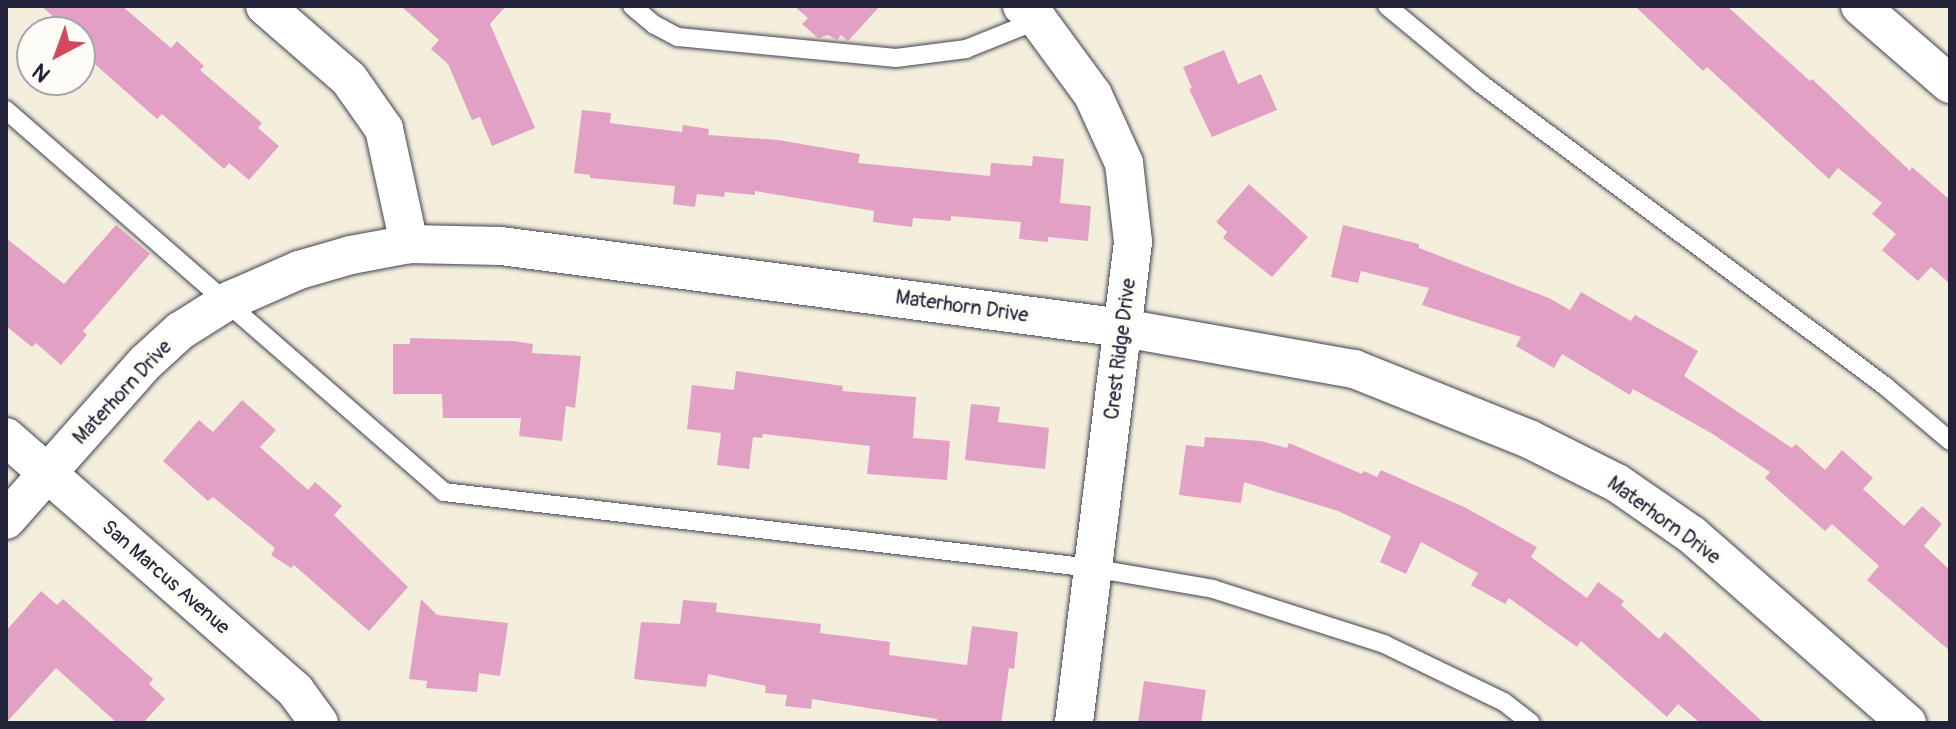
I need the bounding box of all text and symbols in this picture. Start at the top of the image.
north arrow [16,16,96,96]
text: N [27,57,56,88]
street label: Crest Ridge Drive [1099,277,1141,421]
street label: Materhorn Drive [894,285,1030,327]
street label: Materhorn Drive [68,335,176,449]
street label: Materhorn Drive [1603,471,1725,569]
street label: San Marcus Avenue [97,515,235,639]

